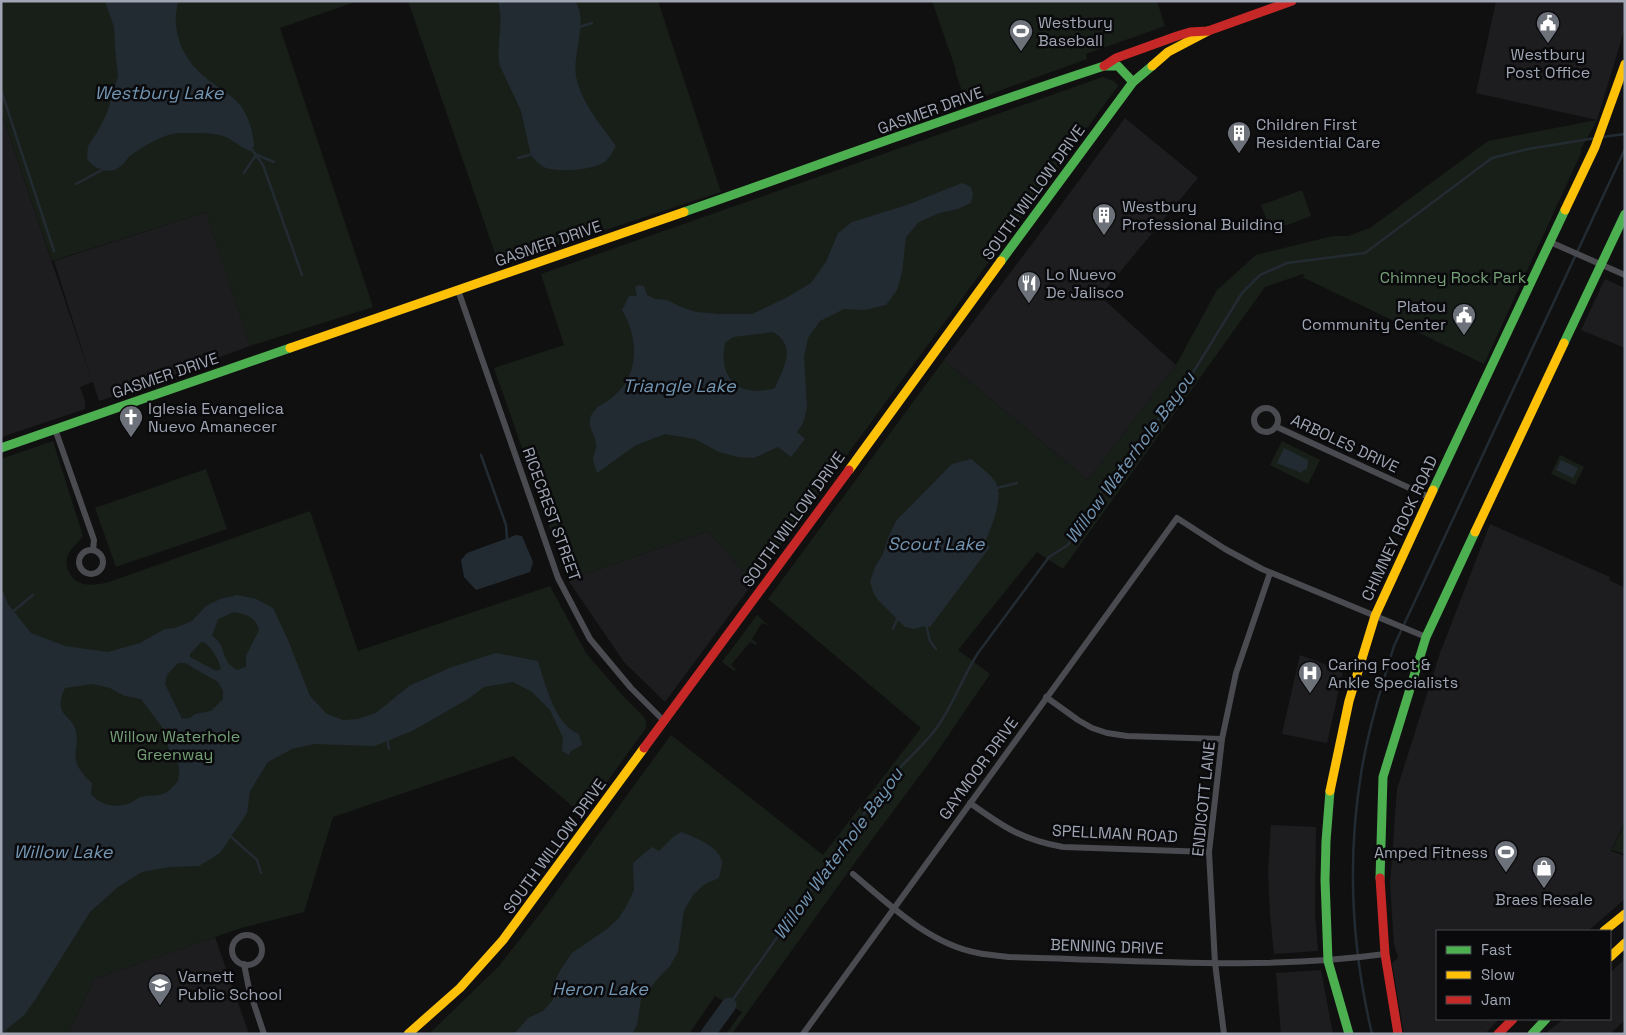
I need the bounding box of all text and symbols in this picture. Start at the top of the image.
public building icon: Westbury Post Office [1535,10,1561,44]
place label: Westbury Baseball [1038,12,1113,51]
sports icon: Westbury Baseball [1008,18,1034,52]
place label: Westbury Post Office [1506,44,1590,83]
water label: Westbury Lake [95,81,225,104]
street label: GASMER DRIVE [874,82,986,139]
place label: Children First Residential Care [1256,114,1380,153]
street label: SOUTH WILLOW DRIVE [977,120,1090,264]
building icon: Children First Residential Care [1226,120,1252,154]
place label: Westbury Professional Building [1122,196,1283,235]
building icon: Westbury Professional Building [1091,202,1117,236]
street label: GASMER DRIVE [492,215,604,271]
place label: Lo Nuevo De Jalisco [1046,264,1124,303]
park label: Chimney Rock Park [1380,267,1527,288]
restaurant icon: Lo Nuevo De Jalisco [1016,270,1042,304]
place label: Platou Community Center [1302,296,1446,335]
public building icon: Platou Community Center [1451,302,1477,336]
street label: GASMER DRIVE [109,347,221,403]
water label: Willow Waterhole Bayou [1060,367,1200,548]
water label: Triangle Lake [622,374,737,397]
place label: Iglesia Evangelica Nuevo Amanecer [148,398,284,437]
church icon: Iglesia Evangelica Nuevo Amanecer [118,404,144,438]
street label: ARBOLES DRIVE [1287,409,1402,478]
street label: RICECREST STREET [517,444,586,584]
street label: SOUTH WILLOW DRIVE [737,447,850,591]
street label: CHIMNEY ROCK ROAD [1357,452,1442,604]
water label: Scout Lake [888,532,986,555]
place label: Caring Foot & Ankle Specialists [1328,654,1458,693]
hospital icon: Caring Foot & Ankle Specialists [1297,660,1323,694]
street label: GAYMOOR DRIVE [934,713,1023,824]
park label: Willow Waterhole Greenway [110,726,240,765]
street label: ENDICOTT LANE [1187,740,1220,858]
water label: Willow Waterhole Bayou [768,763,908,944]
street label: SOUTH WILLOW DRIVE [498,774,611,918]
street label: SPELLMAN ROAD [1052,820,1178,847]
sports icon: Amped Fitness [1493,839,1519,873]
water label: Willow Lake [13,840,114,863]
place label: Amped Fitness [1374,842,1488,863]
shop icon: Braes Resale [1531,855,1557,889]
place label: Braes Resale [1495,889,1593,910]
legend [1436,930,1611,1020]
street label: BENNING DRIVE [1050,934,1164,959]
text: Fast [1481,940,1512,959]
text: Slow [1481,965,1515,984]
place label: Varnett Public School [178,966,282,1005]
school or university icon: Varnett Public School [147,972,173,1006]
water label: Heron Lake [552,977,649,1000]
text: Jam [1481,990,1511,1009]

